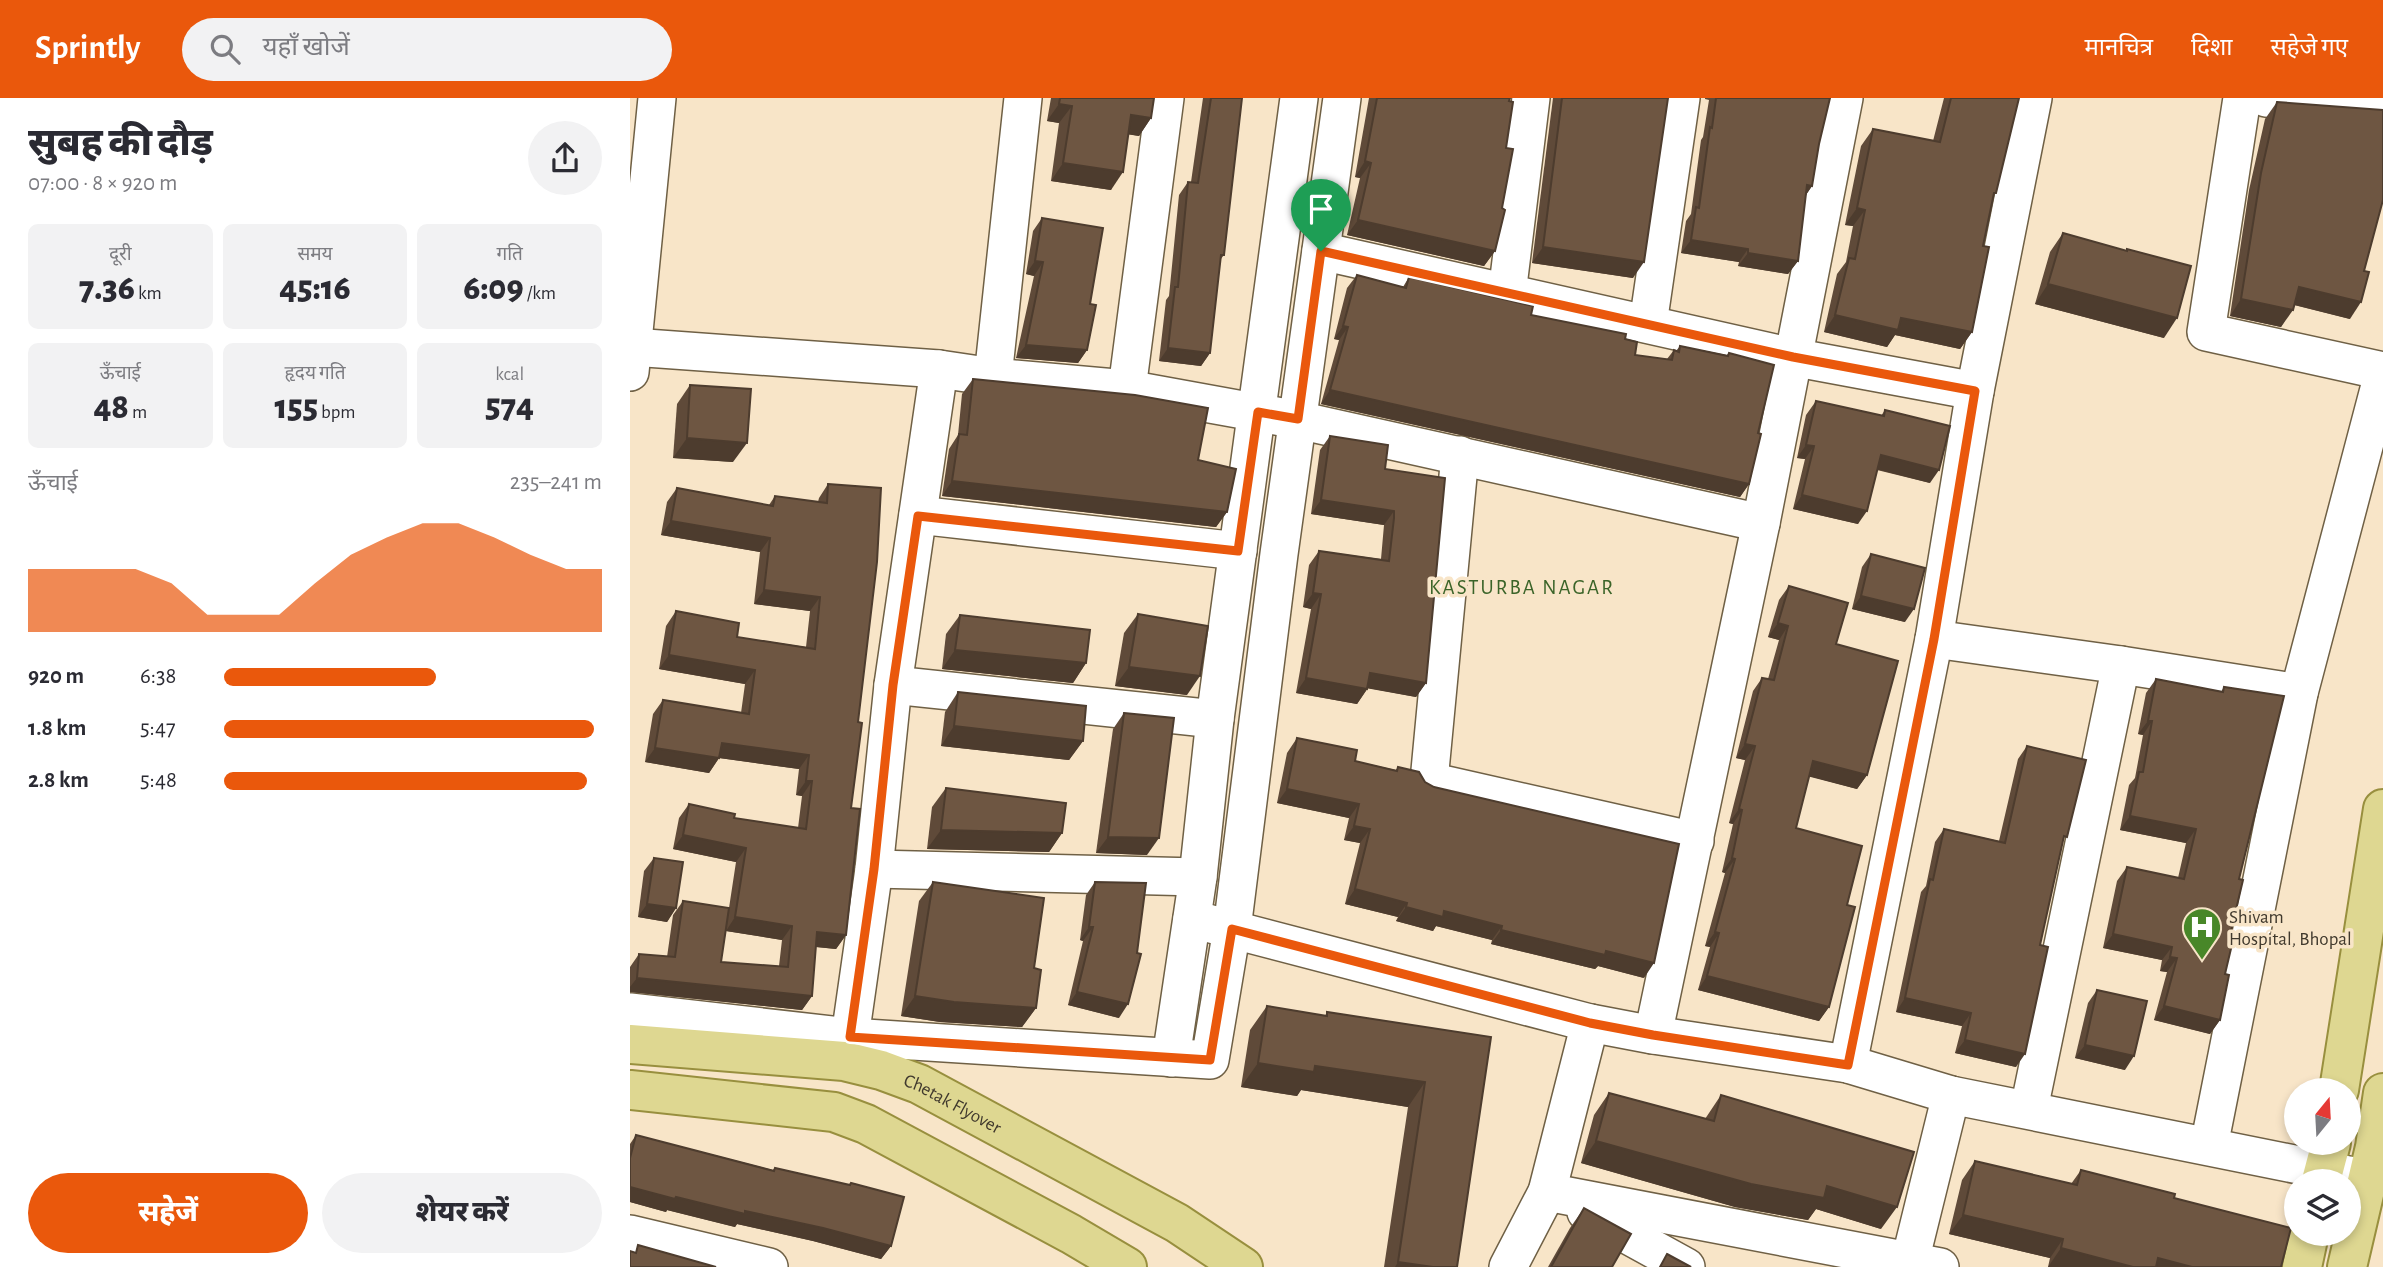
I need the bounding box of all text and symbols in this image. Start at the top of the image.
search box [182,18,672,81]
icon: search [206,30,244,68]
text: Sprintly [35,32,140,65]
text: यहाँ खोजें [262,34,350,60]
text: मानचित्र [2084,36,2153,60]
text: दिशा [2191,36,2232,60]
text: सहेजे गए [2270,36,2348,60]
button: share [528,121,602,195]
text: सुबह की दौड़ [28,125,213,163]
text: 07:00 · 8 × 920 m [28,172,177,195]
pin [1291,179,1351,251]
icon: arrive [1302,190,1340,228]
text: दूरी [109,245,132,264]
text: समय [297,245,333,264]
text: गति [496,245,523,264]
text: 7.36 [79,271,135,306]
text: 45:16 [279,271,351,306]
text: 6:09 [463,271,524,306]
text: km [135,284,162,303]
text: /km [524,284,556,303]
text: ऊँचाई [100,364,141,383]
text: हृदय गति [284,364,346,383]
text: kcal [495,365,524,384]
text: 574 [485,389,534,424]
text: 48 [93,390,129,425]
text: 155 [274,390,318,425]
text: m [129,403,147,422]
text: bpm [318,403,356,422]
text: 235–241 m [510,471,602,494]
text: ऊँचाई [28,472,78,495]
district label: KASTURBA NAGAR [1429,577,1615,598]
text: 920 m [28,665,84,688]
text: 6:38 [140,665,176,688]
text: 1.8 km [28,717,86,740]
text: 5:47 [140,717,176,740]
text: 2.8 km [28,769,89,792]
text: 5:48 [140,769,177,792]
hospital icon: Shivam Hospital, Bhopal [2181,906,2223,961]
place label: Shivam Hospital, Bhopal [2229,908,2352,949]
street label: Chetak Flyover [901,1071,1004,1138]
north arrow [2284,1078,2361,1155]
map controls [2284,1078,2361,1246]
button: layers [2284,1169,2361,1246]
button: सहेजें [28,1173,308,1253]
button: शेयर करें [322,1173,602,1253]

